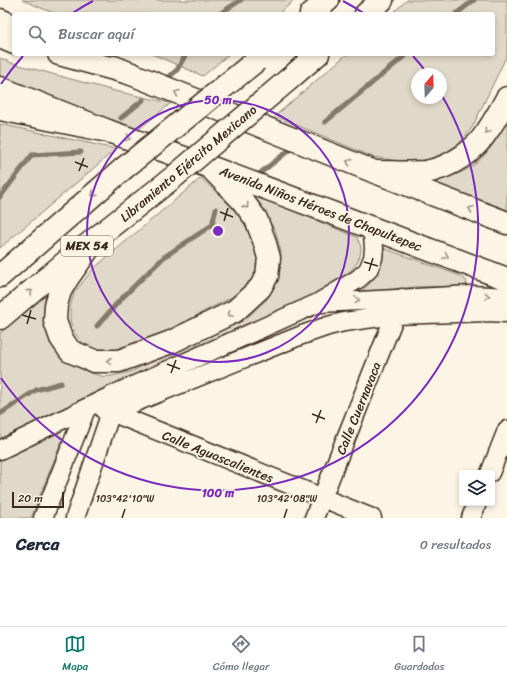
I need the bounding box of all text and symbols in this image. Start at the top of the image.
search box [12,12,495,56]
text: Buscar aquí [58,21,135,47]
icon: search [26,23,48,45]
north arrow [411,68,447,104]
one-way arrow [173,89,180,97]
text: 50 m [204,89,232,111]
street label: Libramiento Ejército Mexicano [114,98,263,228]
one-way arrow [485,127,492,134]
one-way arrow [124,133,131,142]
one-way arrow [346,158,353,166]
street label: Avenida Niños Héroes de Chapultepec [215,159,426,258]
one-way arrow [91,190,98,197]
one-way arrow [241,201,248,208]
one-way arrow [467,205,474,213]
centre of rings [211,224,225,238]
road number: MEX 54 [61,236,113,256]
one-way arrow [443,251,450,259]
one-way arrow [25,290,33,297]
one-way arrow [484,291,490,300]
one-way arrow [354,296,360,305]
one-way arrow [226,309,234,317]
one-way arrow [106,357,112,365]
street label: Calle Cuernavaca [329,358,388,458]
street label: Calle Aguascalientes [159,424,278,490]
map controls [459,470,495,506]
button: layers [459,470,495,506]
text: 100 m [202,482,235,504]
text: 20 m [18,489,43,508]
scale bar [12,490,64,509]
text: 103°42'10"W [96,490,155,508]
text: 103°42'08"W [257,490,317,508]
text: Cerca [16,529,59,559]
text: 0 resultados [420,533,491,556]
tab: Mapa [62,633,88,676]
tab: Cómo llegar [213,633,270,676]
tab: Guardados [394,633,445,676]

